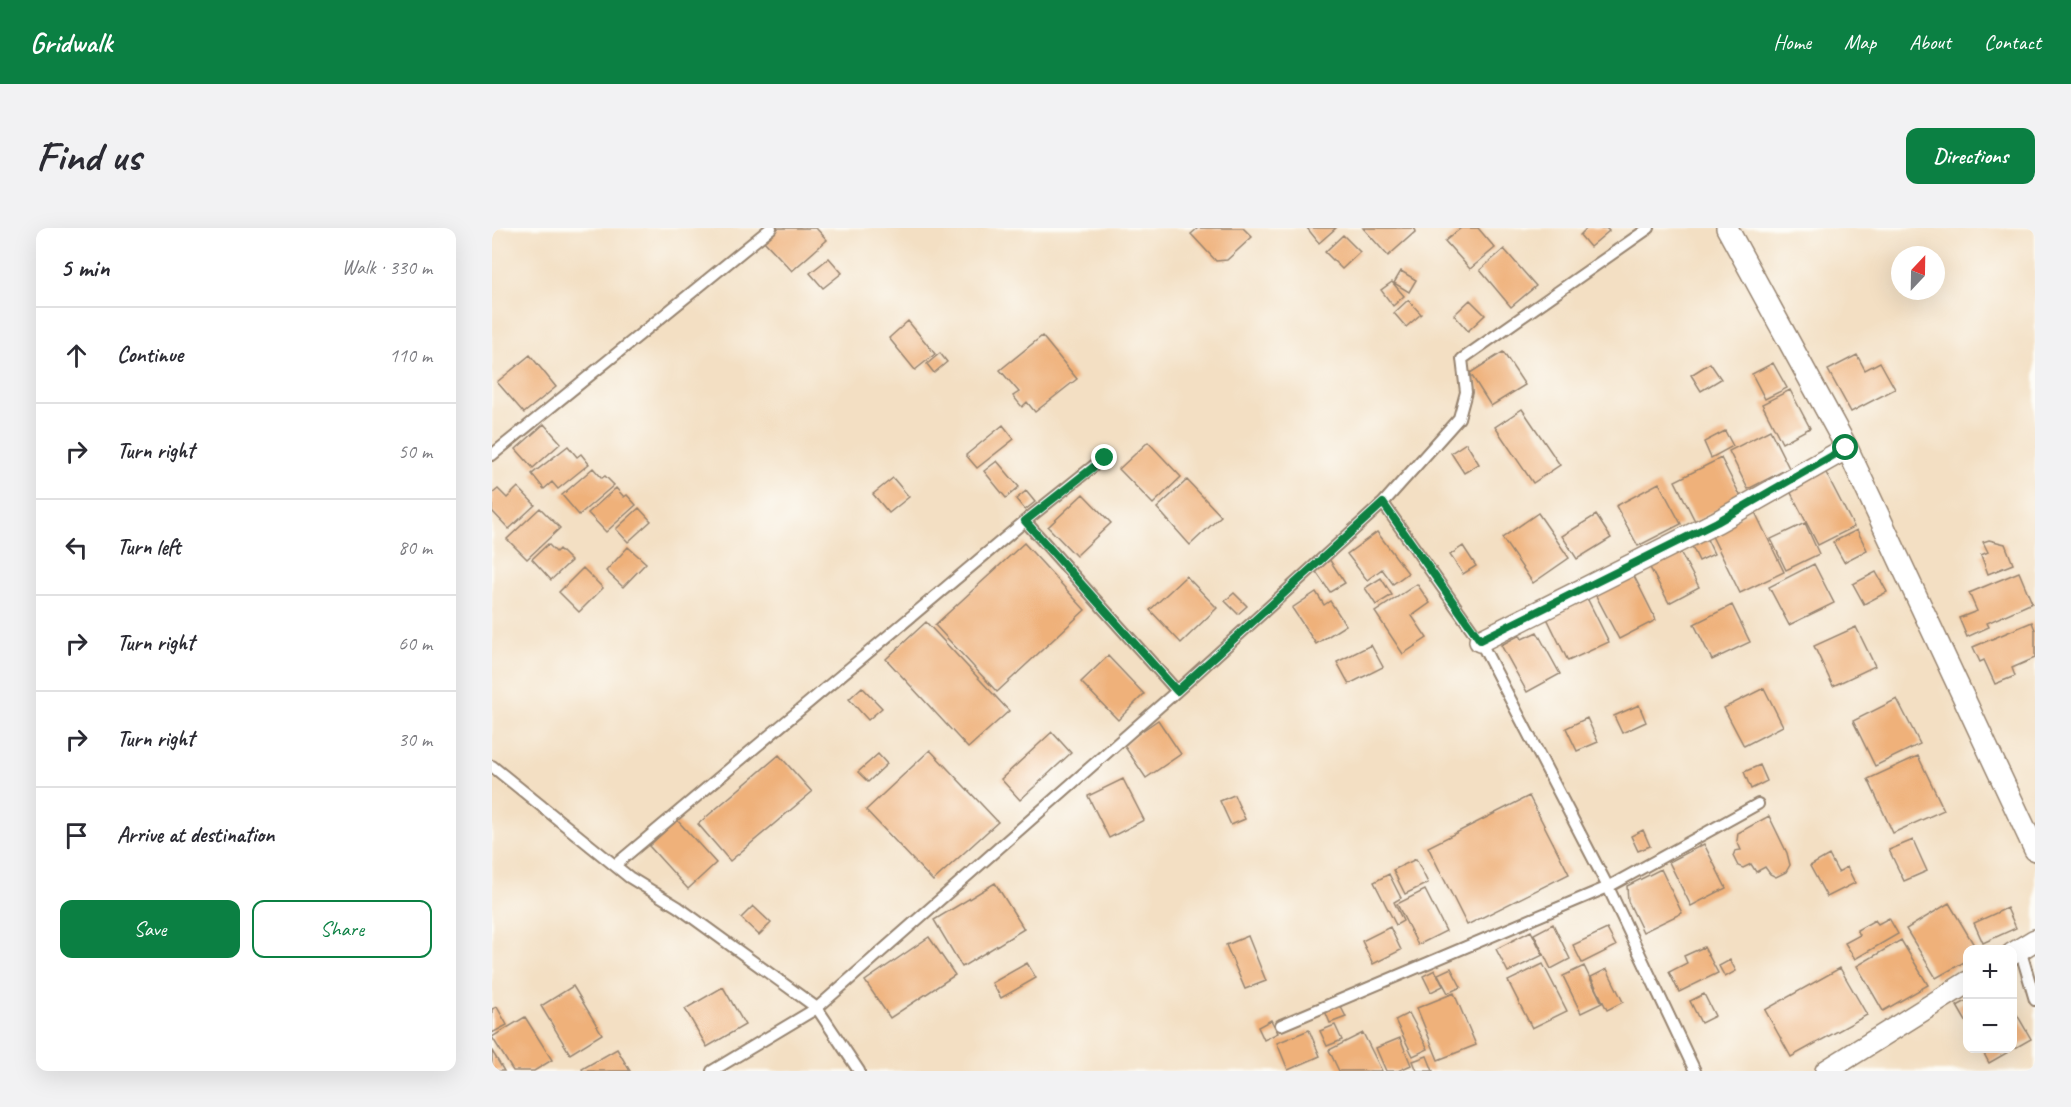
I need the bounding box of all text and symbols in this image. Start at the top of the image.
text: Gridwalk [30,25,112,60]
text: Home [1773,29,1811,55]
text: Map [1844,29,1876,55]
text: About [1909,29,1951,55]
text: Contact [1984,29,2041,55]
button: Directions [1906,128,2035,184]
text: Find us [36,130,141,183]
north arrow [1891,246,1945,300]
text: 5 min [60,251,109,284]
text: Walk · 330 m [342,255,432,280]
icon: ahead [60,339,93,372]
text: Continue [117,341,183,369]
text: 110 m [389,343,432,368]
route start [1832,434,1858,460]
icon: right [60,435,93,468]
text: Turn right [117,437,194,465]
text: 50 m [398,439,432,464]
route end [1091,444,1117,470]
icon: left [60,531,93,564]
text: Turn left [117,533,181,561]
text: 80 m [398,535,432,560]
icon: right [60,627,93,660]
text: Turn right [117,629,194,657]
text: 60 m [398,631,432,656]
icon: right [60,723,93,756]
text: Turn right [117,725,194,753]
text: 30 m [398,727,432,752]
icon: arrive [60,819,93,852]
text: Arrive at destination [117,821,274,849]
button: Save [60,900,240,958]
button: Share [252,900,432,958]
map controls [1963,945,2017,1053]
button: + [1963,945,2017,999]
button: − [1963,999,2017,1053]

